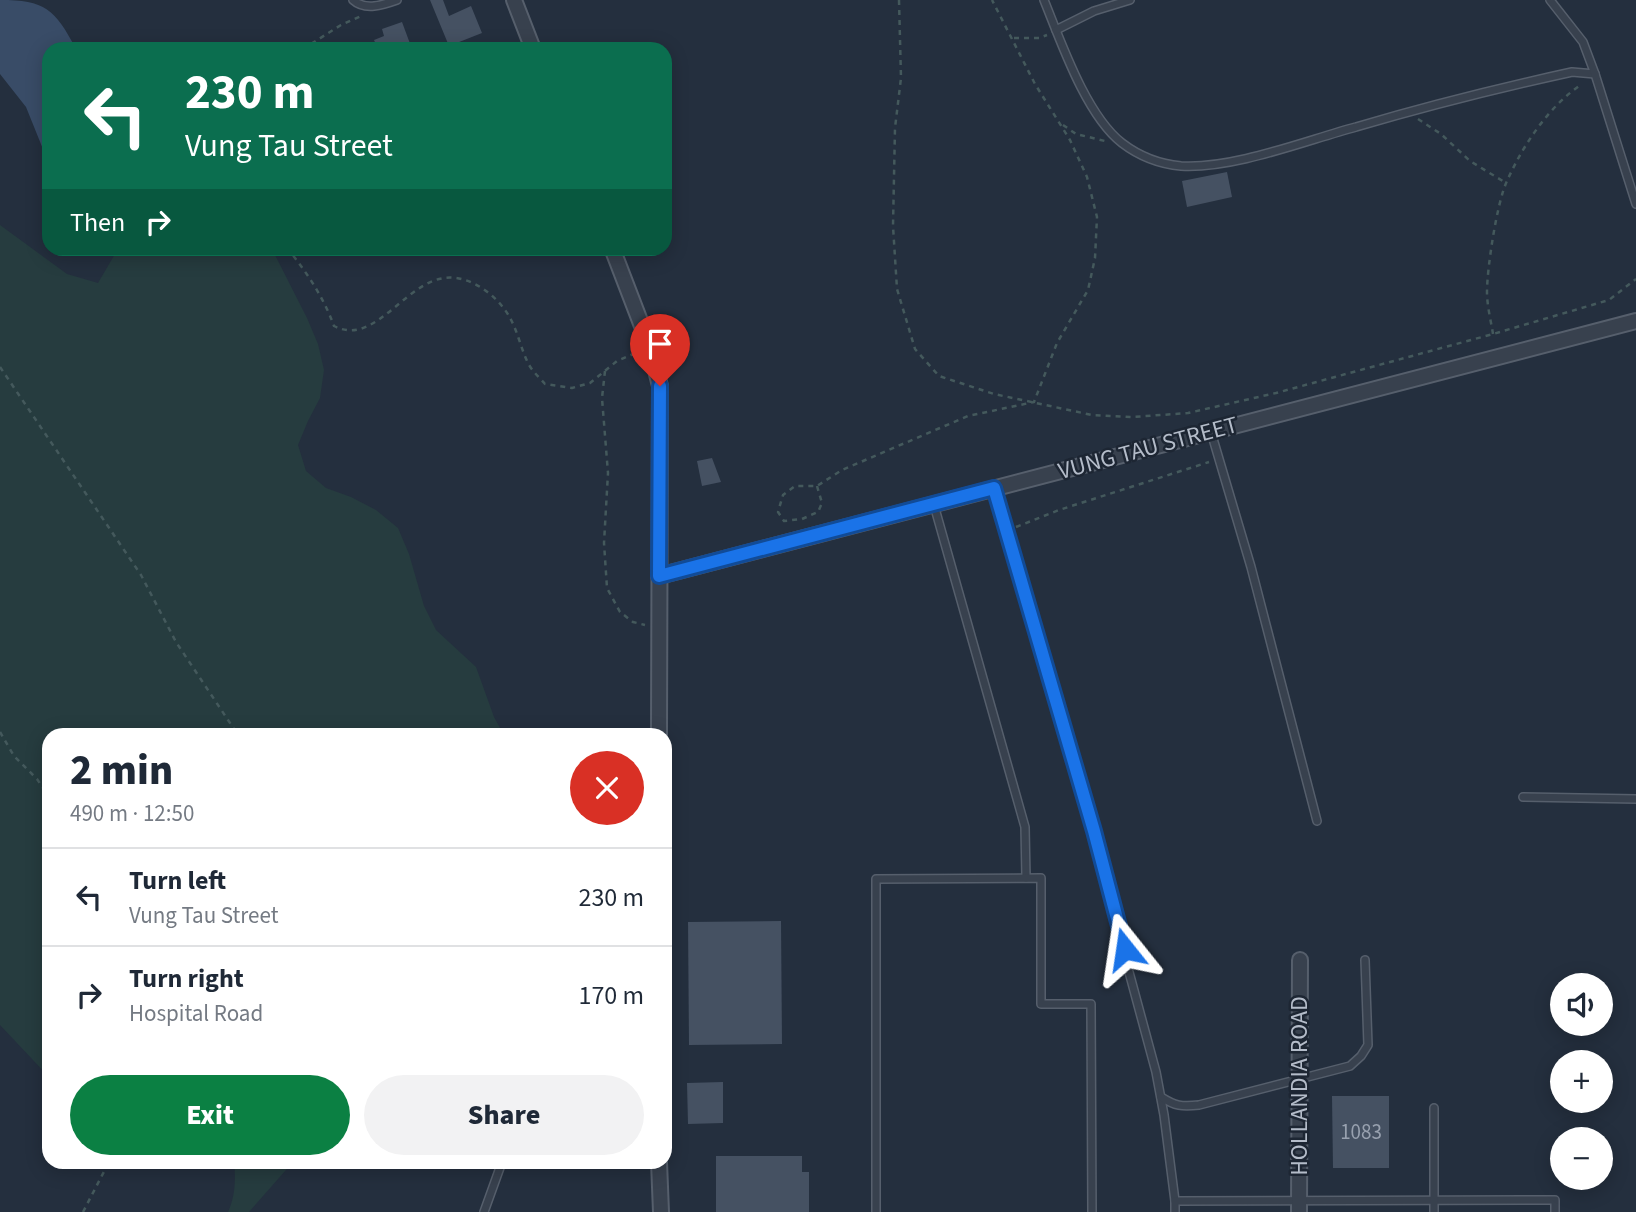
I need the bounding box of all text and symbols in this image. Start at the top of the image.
text: 230 m [185,58,314,128]
icon: left [70,70,161,161]
text: Vung Tau Street [185,123,393,169]
icon: right [139,203,177,241]
text: Then [70,204,125,241]
pin [630,314,690,386]
icon: arrive [641,325,679,363]
street label: VUNG TAU STREET [1054,407,1242,489]
text: 2 min [70,741,173,801]
button: close [570,751,644,825]
text: 490 m · 12:50 [70,797,194,830]
text: Turn left [129,862,226,899]
icon: left [70,878,108,916]
text: 230 m [578,879,644,916]
text: Vung Tau Street [129,899,278,932]
position arrow [1088,912,1162,986]
text: Turn right [129,960,244,997]
map controls [1550,973,1613,1190]
button: sound [1550,973,1613,1036]
icon: right [70,976,108,1014]
text: 170 m [578,977,644,1014]
street label: HOLLANDIA ROAD [1282,996,1317,1176]
text: Hospital Road [129,997,263,1030]
button: + [1550,1050,1613,1113]
button: Exit [70,1075,350,1155]
button: Share [364,1075,644,1155]
house number: 1083 [1340,1117,1382,1147]
button: − [1550,1127,1613,1190]

